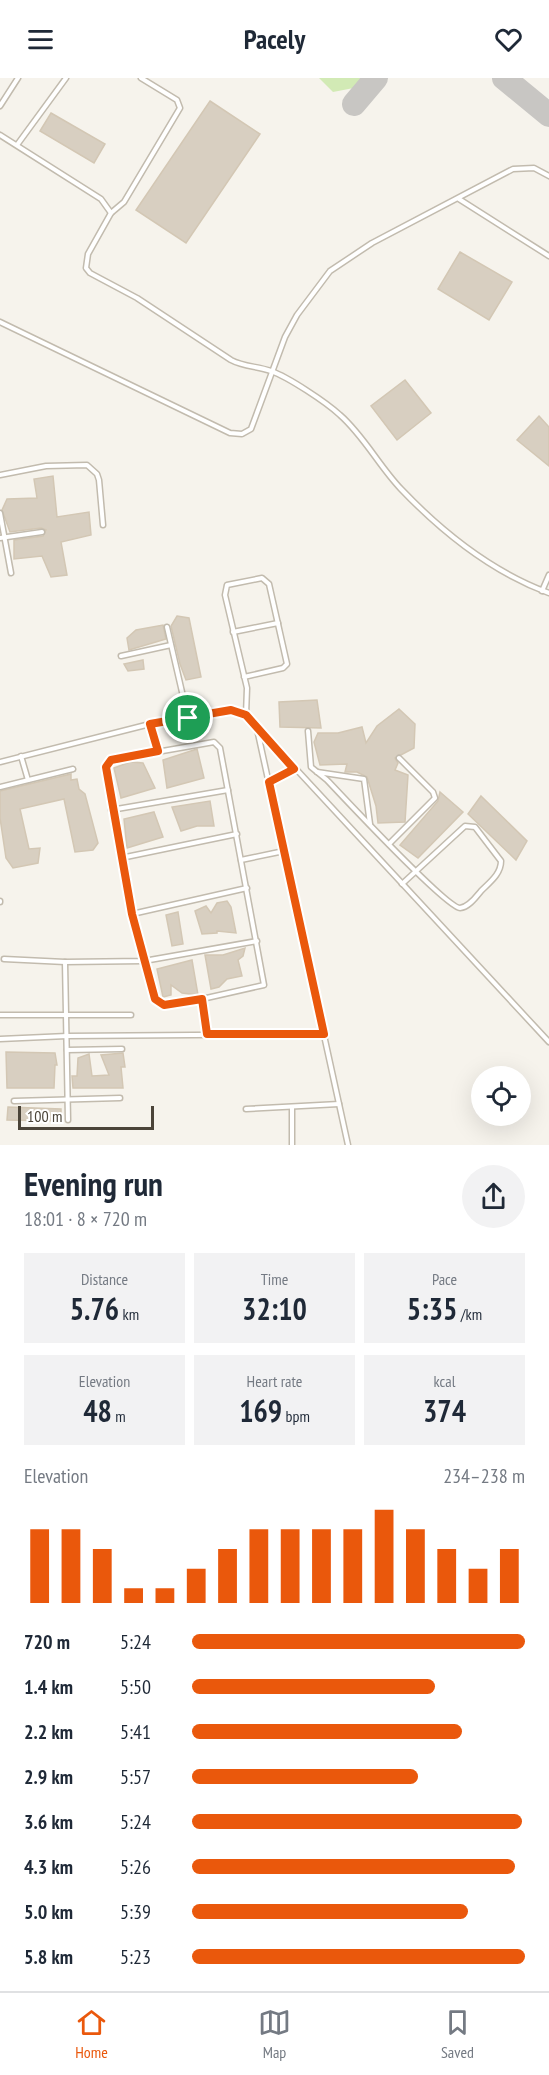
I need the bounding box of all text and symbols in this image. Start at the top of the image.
text: Pacely [244,22,305,56]
icon: menu [24,23,57,56]
icon: heart [492,23,525,56]
pin [162,692,213,743]
icon: arrive [171,701,204,734]
map controls [471,1066,531,1126]
button: locate [471,1066,531,1126]
scale bar [18,1103,154,1130]
text: 100 m [27,1106,62,1126]
text: Evening run [24,1162,163,1205]
button: share [462,1165,525,1228]
text: 18:01 · 8 × 720 m [24,1206,147,1232]
text: Distance [81,1269,128,1289]
text: Time [261,1269,288,1289]
text: Pace [432,1269,457,1289]
text: 5.76 [70,1289,119,1328]
text: 32:10 [242,1289,307,1328]
text: 5:35 [407,1289,457,1328]
text: km [119,1304,139,1324]
text: /km [457,1304,482,1324]
text: Elevation [79,1371,130,1391]
text: Heart rate [247,1371,302,1391]
text: kcal [434,1371,455,1391]
text: 48 [83,1391,112,1430]
text: 169 [239,1391,282,1430]
text: 374 [423,1391,466,1430]
text: m [112,1406,126,1426]
text: bpm [282,1406,310,1426]
text: Elevation [24,1463,88,1489]
text: 234–238 m [443,1463,525,1489]
text: 720 m [24,1629,70,1655]
text: 5:24 [120,1629,151,1655]
text: 1.4 km [24,1674,73,1700]
text: 5:50 [120,1674,151,1700]
text: 2.2 km [24,1719,73,1745]
text: 5:41 [120,1719,151,1745]
text: 2.9 km [24,1764,73,1790]
text: 5:57 [120,1764,151,1790]
text: 3.6 km [24,1809,73,1835]
text: 5:24 [120,1809,151,1835]
text: 4.3 km [24,1854,73,1880]
text: 5:26 [120,1854,151,1880]
text: 5.0 km [24,1899,73,1925]
text: 5:39 [120,1899,151,1925]
text: 5.8 km [24,1944,73,1970]
text: 5:23 [120,1944,151,1970]
tab: Home [75,2006,108,2062]
tab: Map [258,2006,291,2062]
tab: Saved [441,2006,474,2062]

